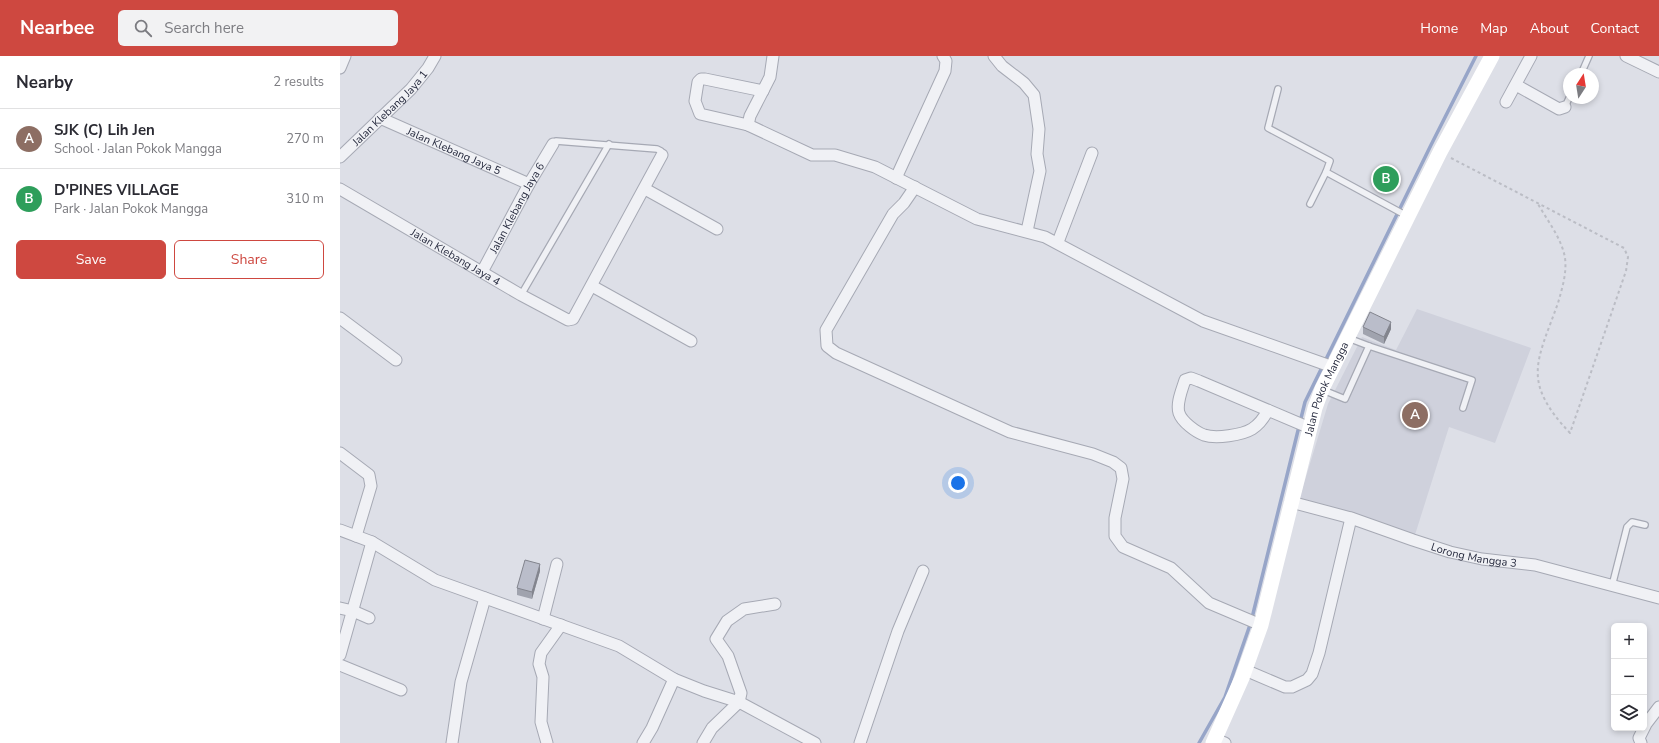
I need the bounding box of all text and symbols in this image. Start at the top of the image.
search box [118,10,398,46]
text: Nearbee [20,15,94,41]
icon: search [132,17,154,39]
text: Search here [164,18,244,38]
text: Home [1420,19,1458,38]
text: Map [1480,19,1508,38]
text: About [1530,19,1569,38]
text: Contact [1591,19,1639,38]
street label: Jalan Klebang Jaya 1 [348,67,431,150]
north arrow [1563,68,1599,104]
text: Nearby [16,71,73,94]
text: 2 results [273,73,324,91]
text: SJK (C) Lih Jen [54,120,155,140]
street label: Jalan Klebang Jaya 5 [403,123,504,179]
text: A [24,130,34,148]
text: 270 m [286,130,324,148]
text: School · Jalan Pokok Mangga [54,140,222,158]
street label: Jalan Klebang Jaya 6 [486,159,548,257]
pin: B [1373,164,1399,194]
text: D'PINES VILLAGE [54,180,179,200]
text: B [25,190,33,208]
text: 310 m [286,190,324,208]
text: Park · Jalan Pokok Mangga [54,200,208,218]
street label: Jalan Klebang Jaya 4 [407,225,503,289]
button: Save [16,240,166,279]
button: Share [174,240,324,279]
street label: Jalan Pokok Mangga [1301,339,1352,438]
pin: A [1402,400,1428,430]
your location [948,473,968,493]
street label: Lorong Mangga 3 [1429,539,1518,571]
map controls [1611,623,1647,731]
button: + [1611,623,1647,659]
button: − [1611,659,1647,695]
button: layers [1611,695,1647,731]

